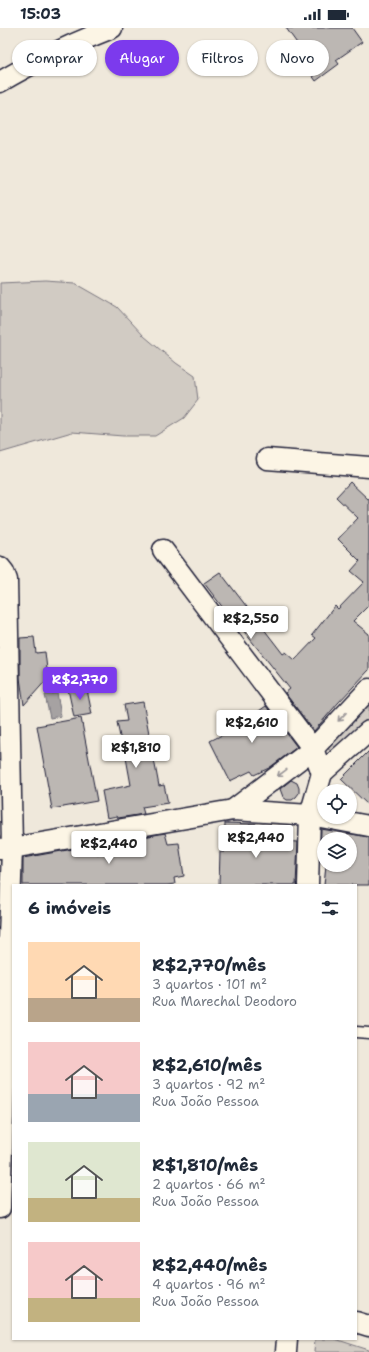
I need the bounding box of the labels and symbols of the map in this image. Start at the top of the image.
pin: R$2,550 [214,606,288,640]
pin: R$2,770 [43,667,117,701]
pin: R$2,610 [215,710,289,744]
one-way arrow [338,712,347,722]
pin: R$1,810 [99,735,173,769]
one-way arrow [276,768,287,777]
pin: R$2,440 [219,825,293,859]
pin: R$2,440 [72,831,146,865]

